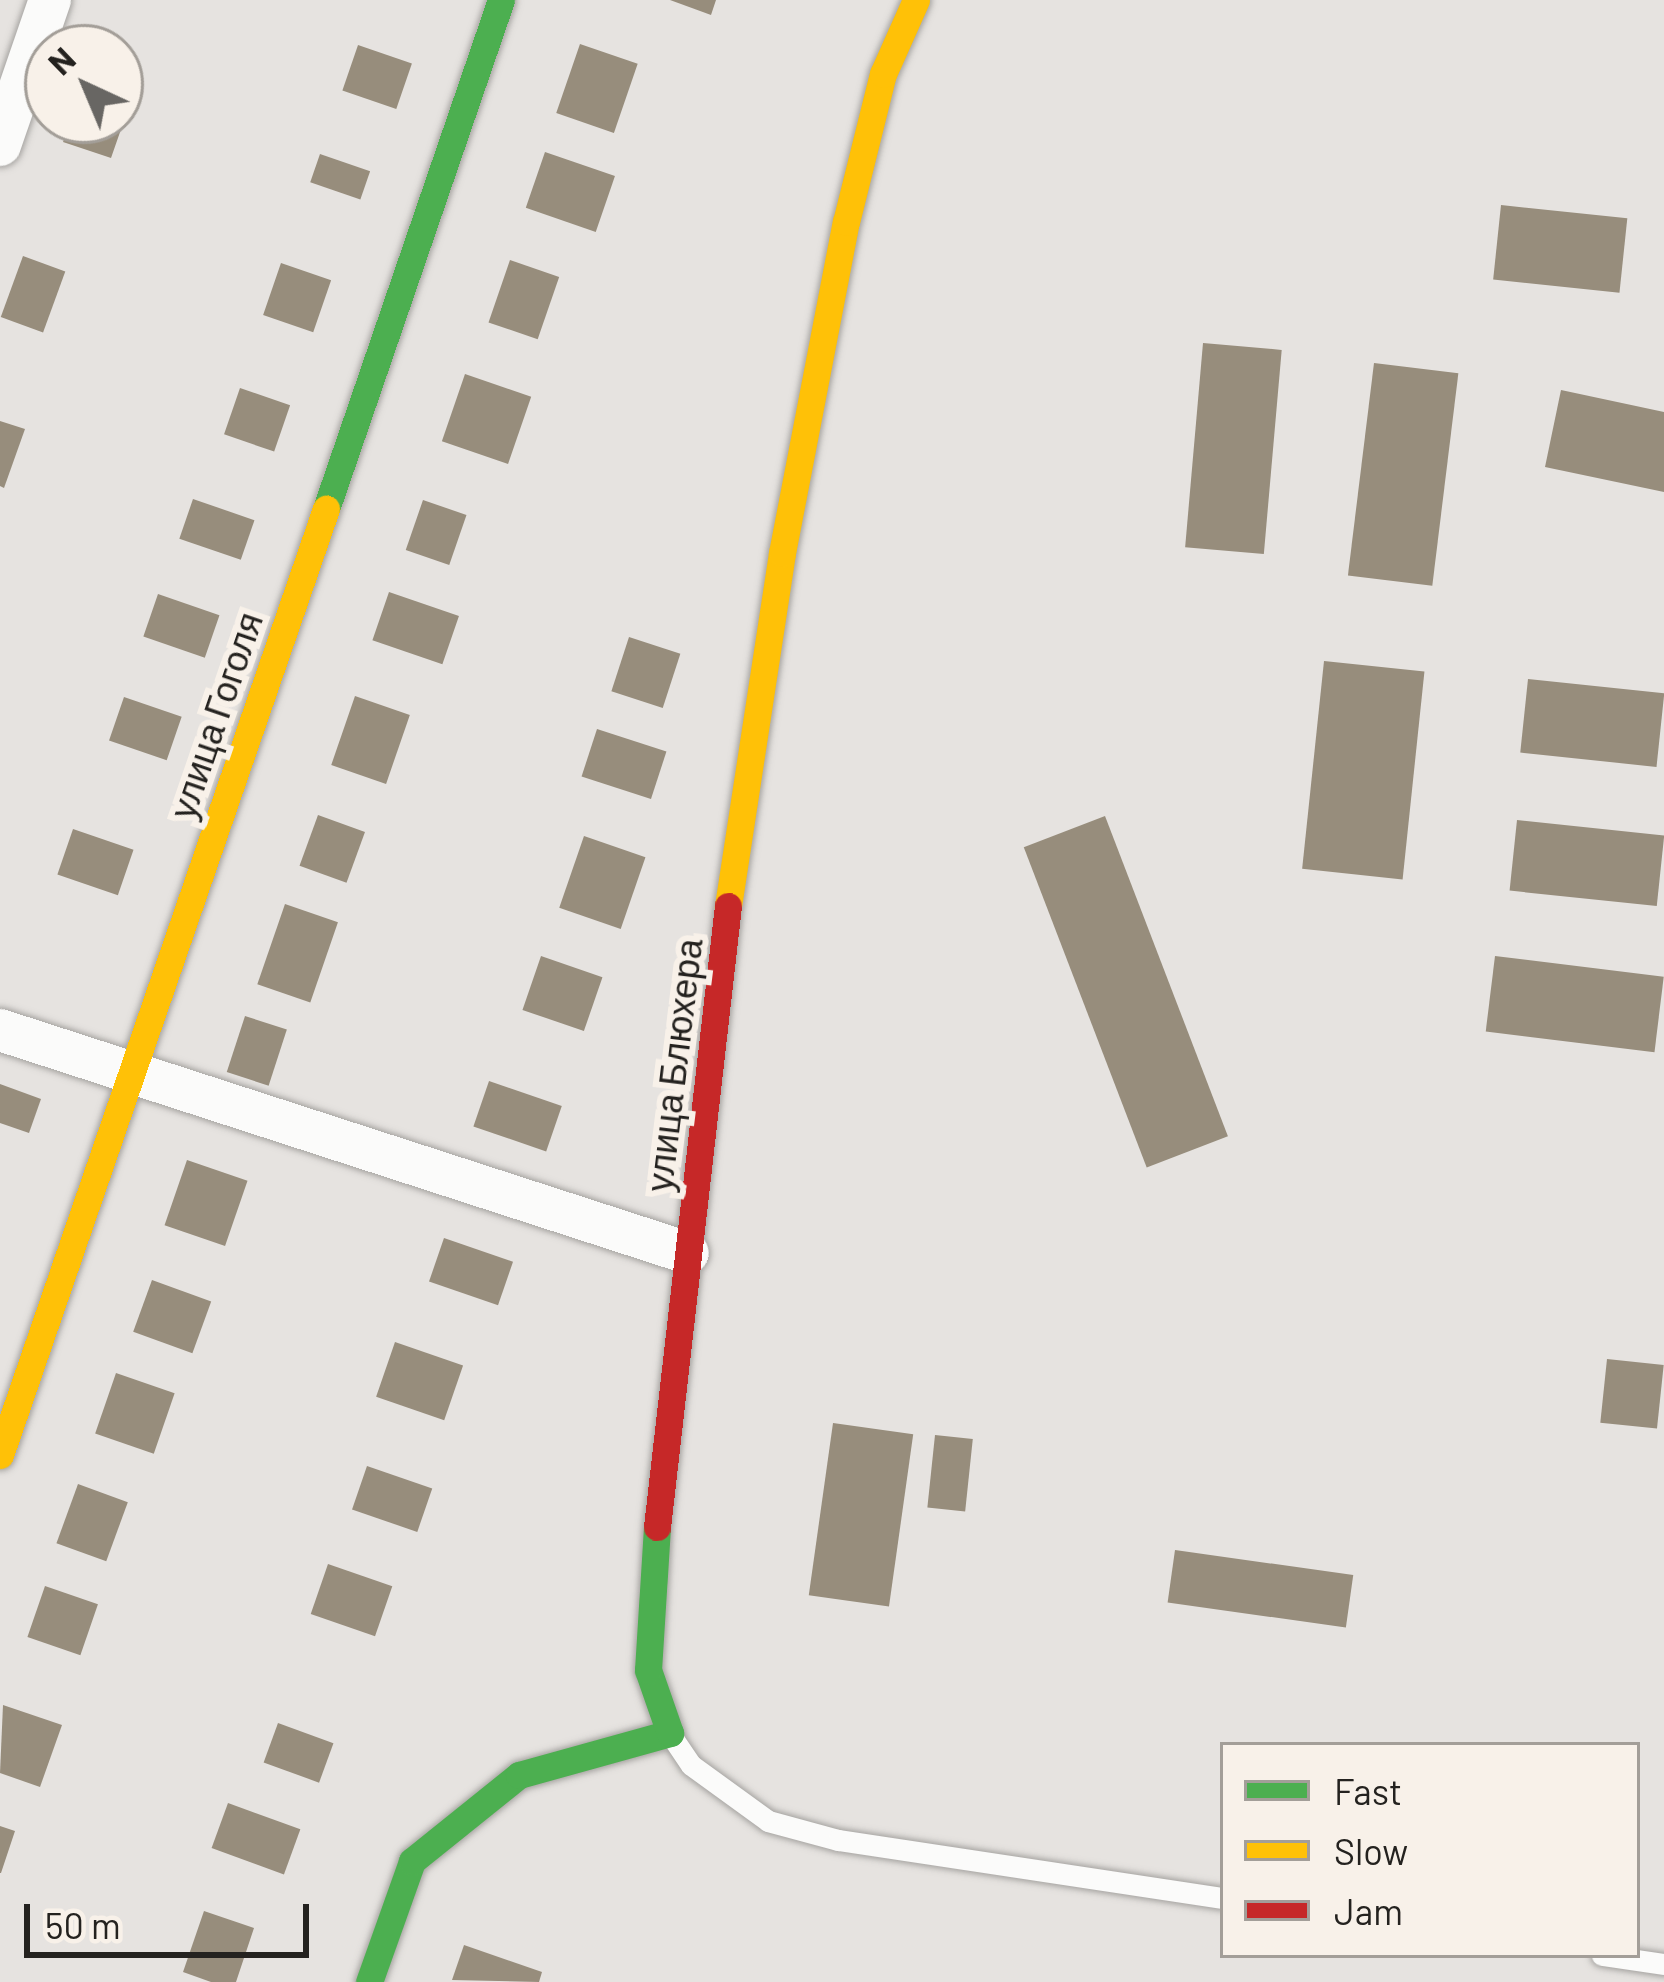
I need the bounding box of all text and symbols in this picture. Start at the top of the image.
north arrow [24,24,144,144]
text: N [39,38,83,82]
street label: улица Гоголя [160,606,270,824]
street label: улица Блюхера [636,936,710,1194]
legend [1220,1742,1640,1958]
text: Fast [1334,1769,1402,1812]
text: Slow [1334,1829,1408,1872]
scale bar [30,1880,315,1954]
text: Jam [1334,1889,1403,1932]
text: 50 m [45,1903,121,1946]

